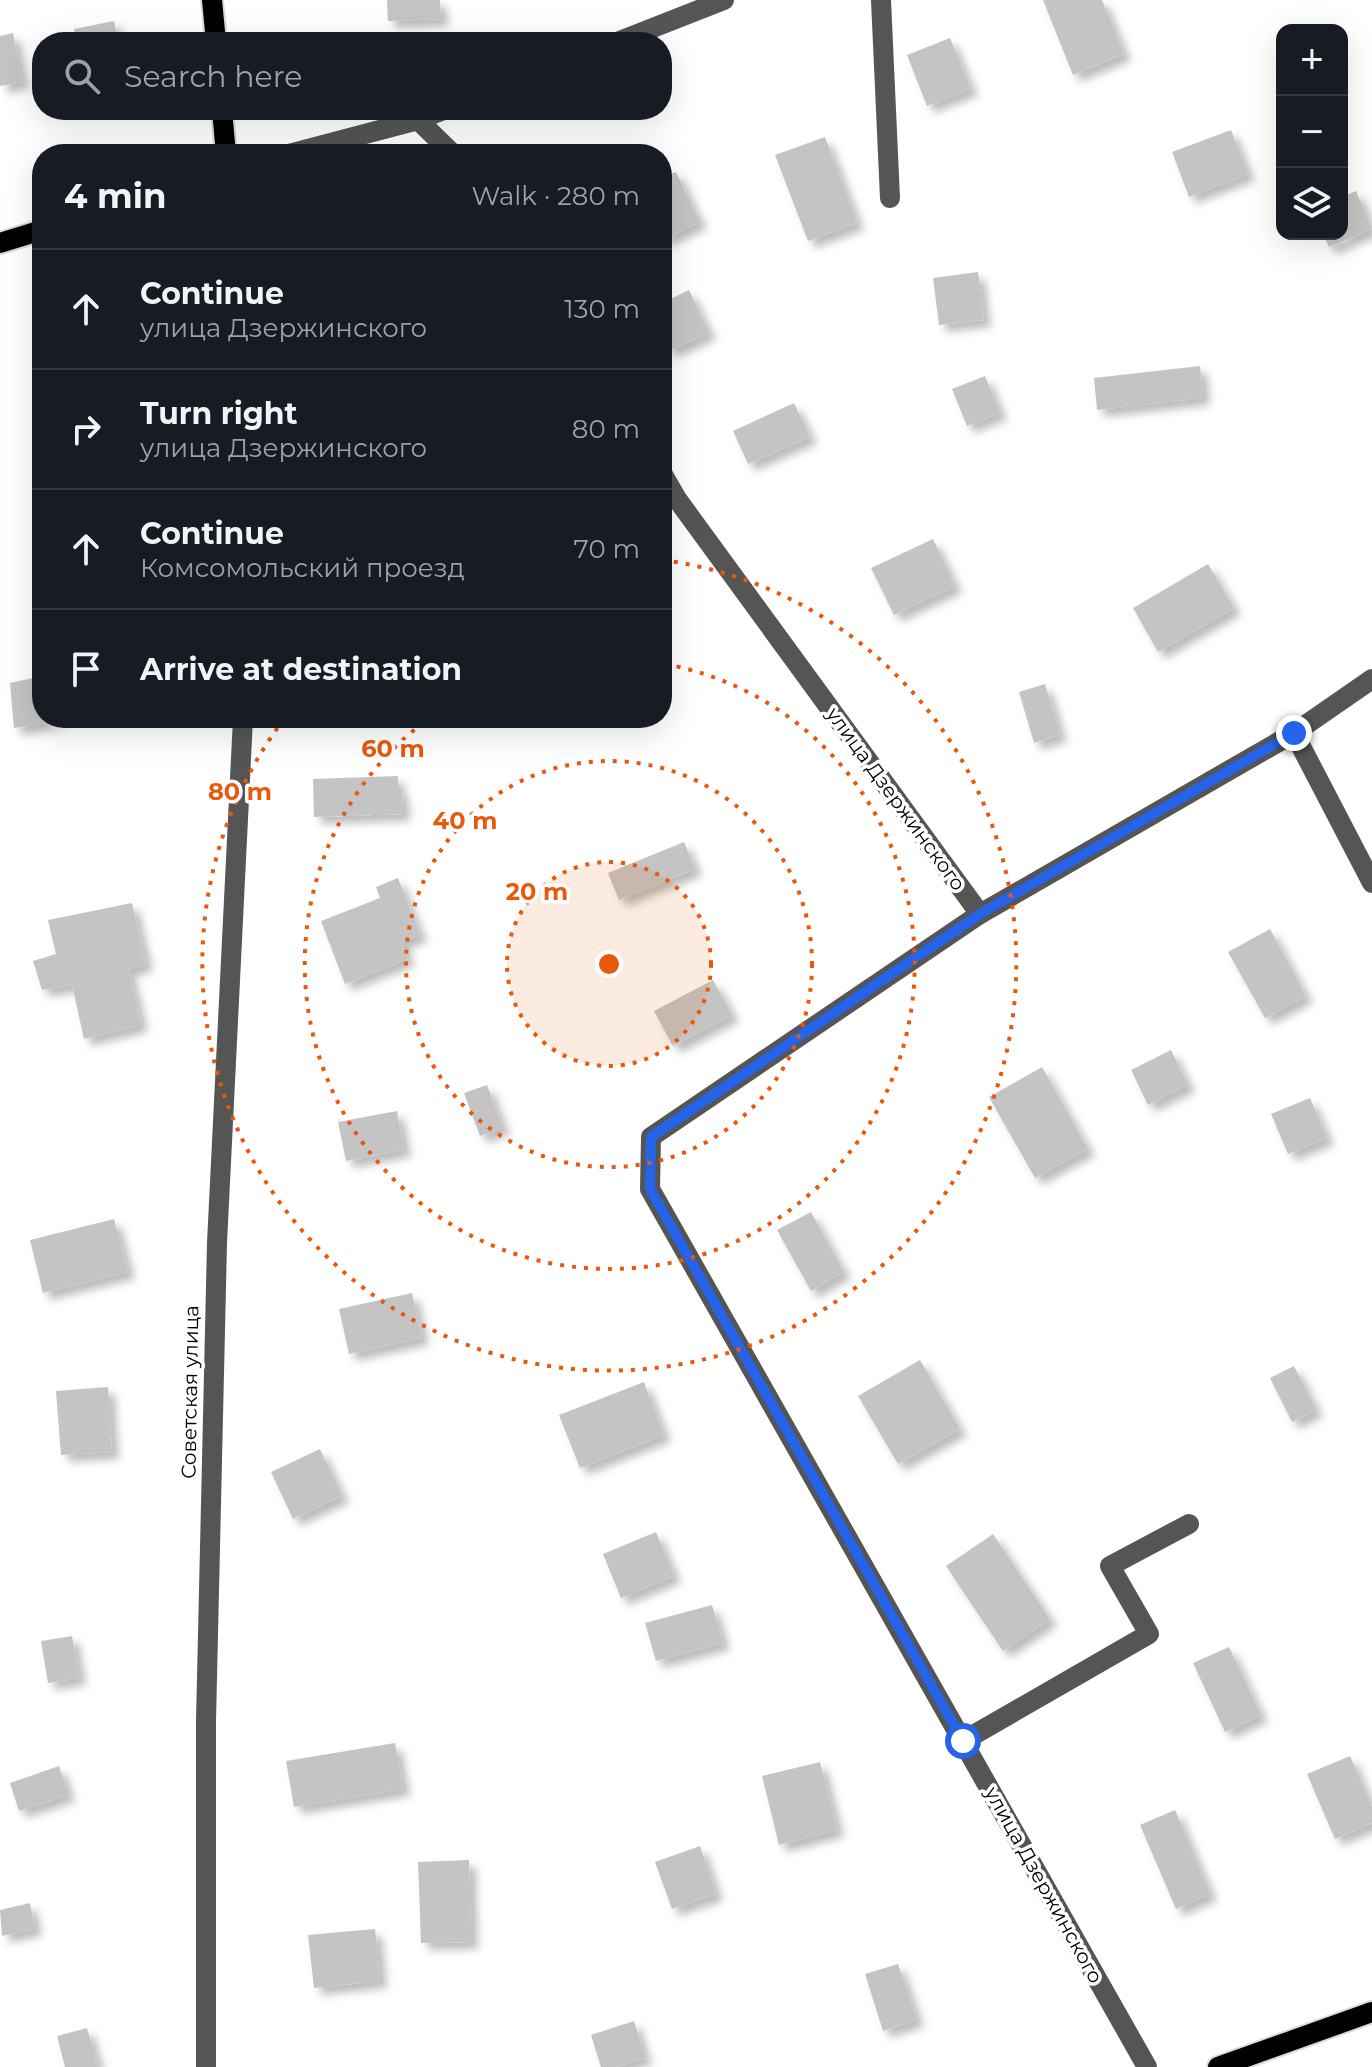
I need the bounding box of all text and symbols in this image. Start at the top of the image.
map controls [1276,24,1348,240]
button: + [1276,24,1348,96]
search box [32,32,672,120]
icon: search [60,54,104,98]
text: Search here [124,58,302,95]
button: − [1276,96,1348,168]
button: layers [1276,168,1348,240]
text: 4 min [64,175,166,217]
text: Walk · 280 m [472,180,640,212]
text: Continue [140,275,284,312]
icon: ahead [64,287,108,331]
text: 130 m [564,293,640,325]
text: улица Дзержинского [140,312,427,344]
text: Turn right [140,395,297,432]
icon: right [64,407,108,451]
text: 80 m [572,413,640,445]
text: улица Дзержинского [140,432,427,464]
text: Continue [140,515,284,552]
icon: ahead [64,527,108,571]
text: 70 m [574,533,640,565]
text: Комсомольский проезд [140,552,465,584]
icon: arrive [64,647,108,691]
text: Arrive at destination [140,651,462,688]
street label: улица Дзержинского [821,702,971,895]
route end [1276,715,1312,751]
text: 60 m [361,734,425,763]
text: 80 m [208,777,272,806]
text: 40 m [433,806,497,835]
text: 20 m [506,877,568,906]
centre of rings [595,950,623,978]
street label: Советская улица [176,1305,204,1479]
route start [945,1723,981,1759]
street label: улица Дзержинского [980,1782,1108,1987]

